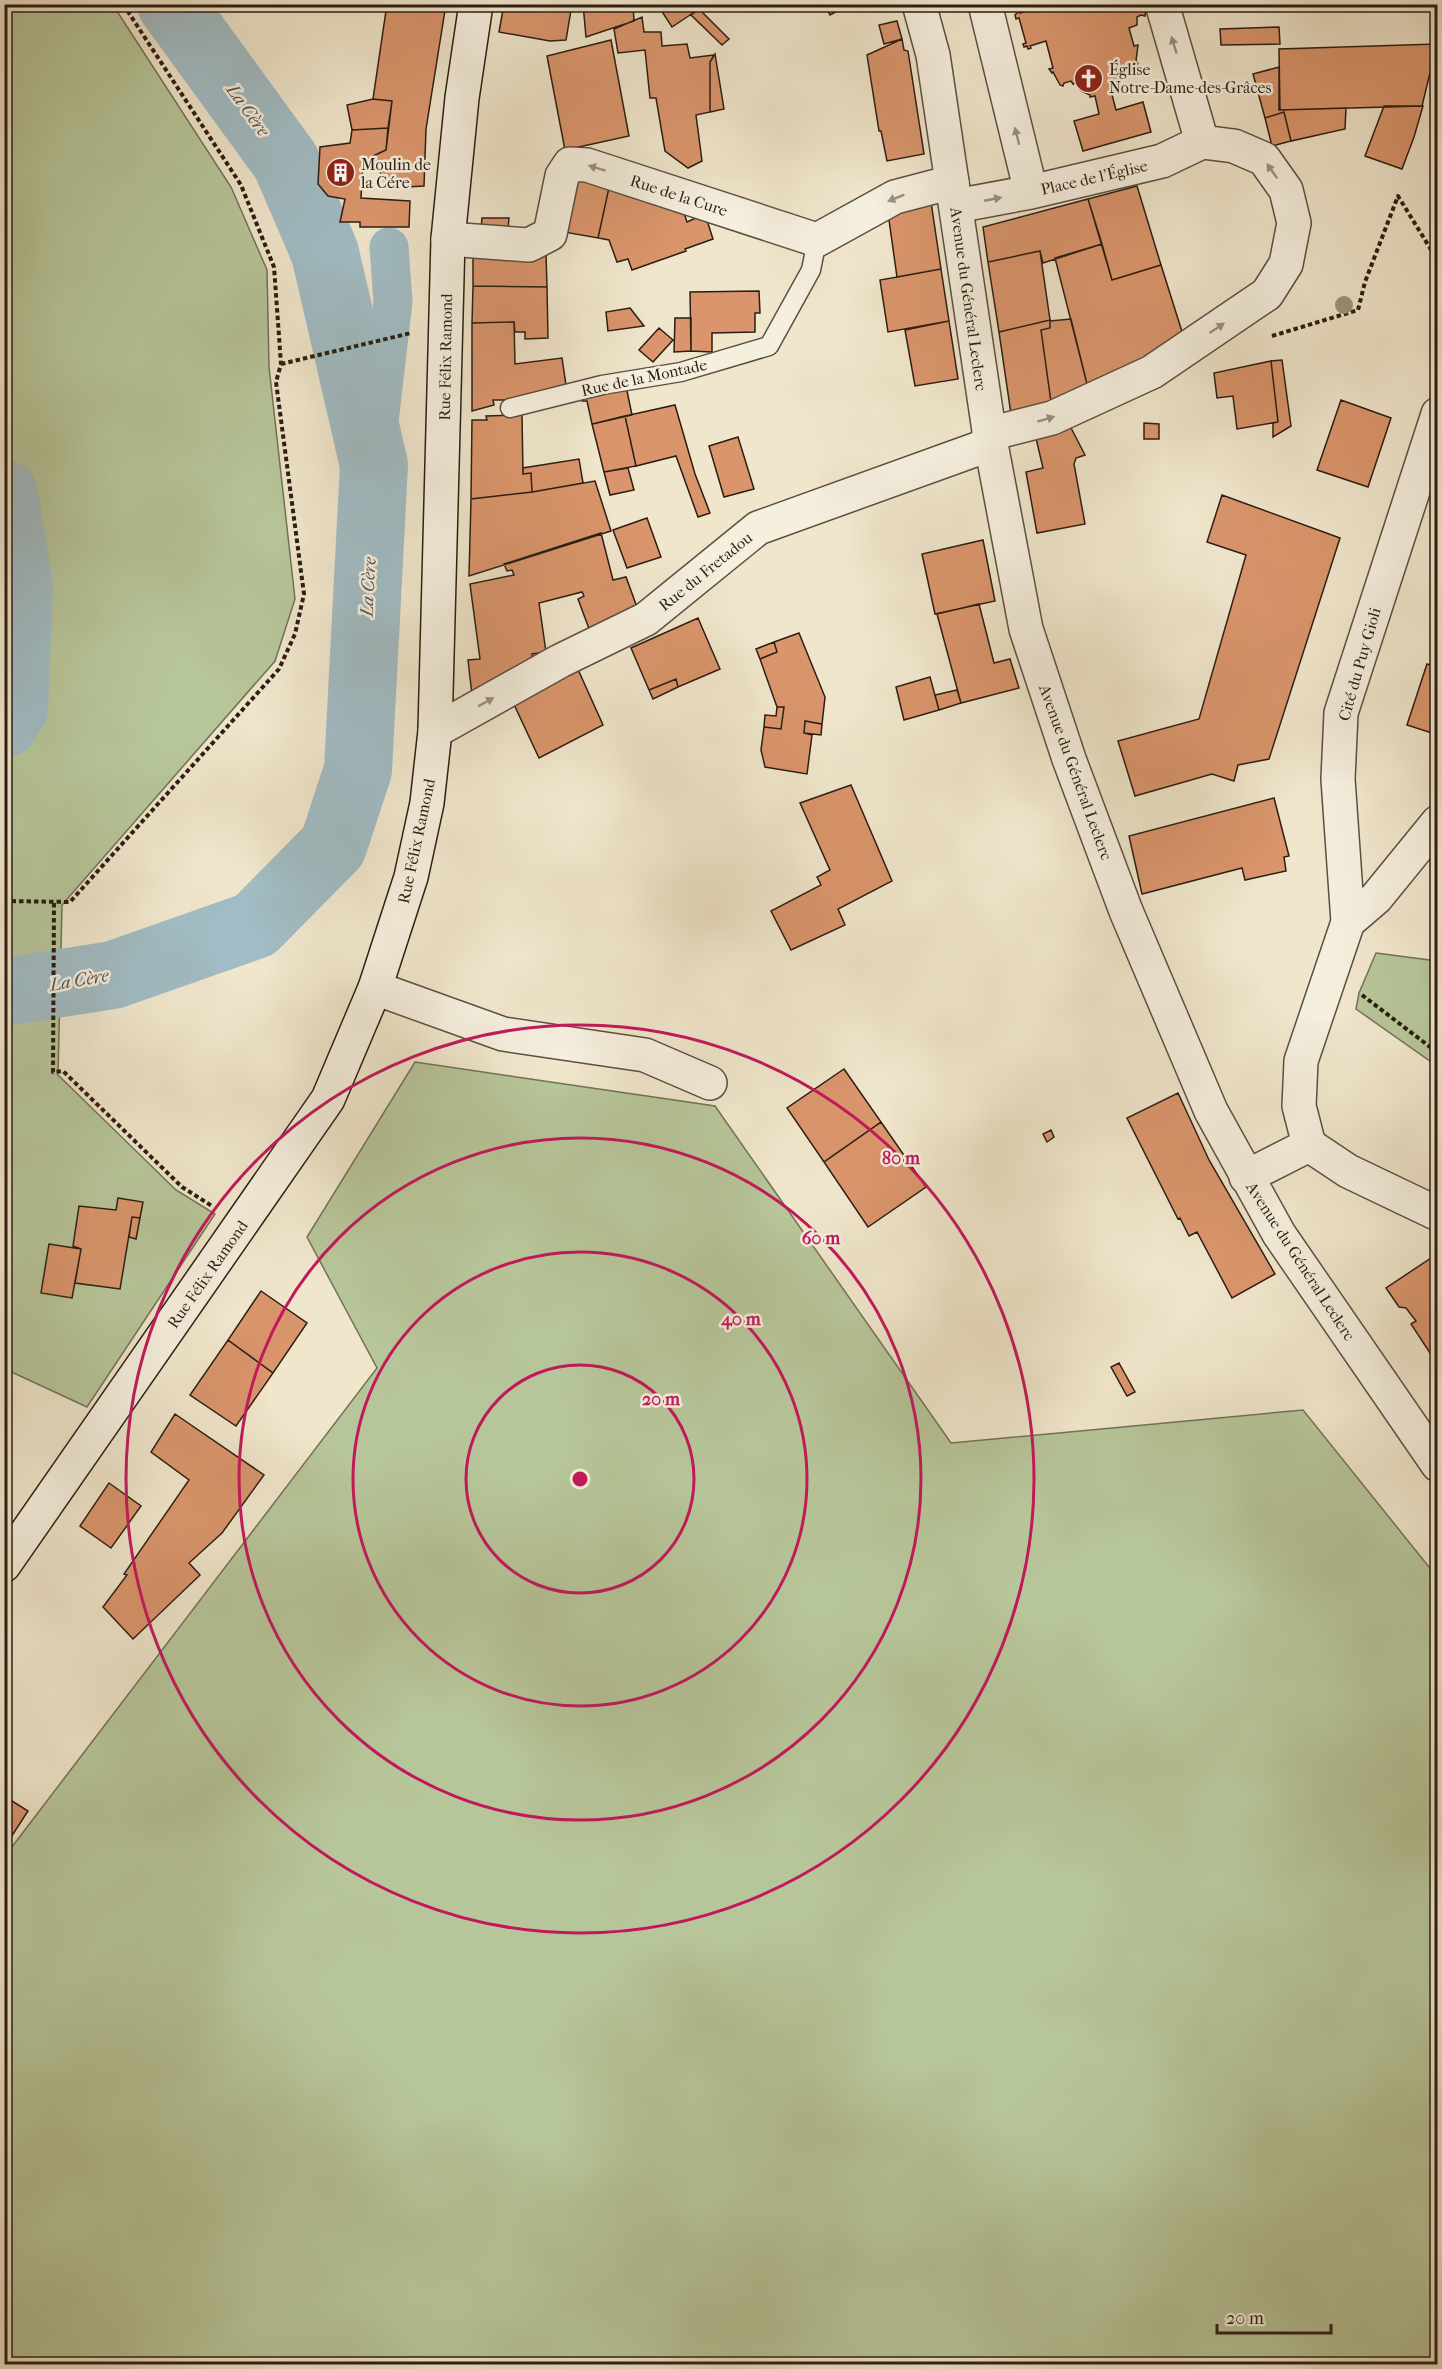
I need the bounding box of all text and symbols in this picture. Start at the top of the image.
one-way arrow [1169,36,1178,54]
place label: Église Notre-Dame-des-Grâces [1109,59,1271,97]
church icon: Église Notre-Dame-des-Grâces [1072,62,1104,94]
water label: La Cère [220,78,274,141]
one-way arrow [1012,126,1022,145]
place label: Moulin de la Cére [360,155,431,192]
street label: Place de l'Église [1039,155,1149,199]
building icon: Moulin de la Cére [324,157,356,189]
one-way arrow [588,163,606,172]
one-way arrow [1266,164,1278,180]
street label: Rue de la Cure [628,171,730,220]
one-way arrow [886,193,904,203]
one-way arrow [984,194,1003,203]
street label: Avenue du Général Leclerc [946,205,991,392]
street label: Rue Félix Ramond [435,293,456,421]
one-way arrow [1209,322,1225,334]
street label: Rue de la Montade [579,355,709,400]
one-way arrow [1037,414,1055,423]
street label: Rue du Fretadou [655,528,756,615]
water label: La Cère [356,556,381,619]
street label: Cité du Puy Gioli [1334,605,1385,723]
street label: Avenue du Général Leclerc [1035,681,1116,862]
one-way arrow [478,697,495,707]
street label: Rue Félix Ramond [394,777,439,905]
water label: La Cère [46,965,111,996]
text: 80 m [882,1148,921,1169]
street label: Avenue du Général Leclerc [1242,1178,1359,1344]
street label: Rue Félix Ramond [163,1216,252,1332]
text: 60 m [802,1228,841,1249]
text: 40 m [720,1309,762,1330]
text: 20 m [642,1389,681,1410]
centre of rings [570,1469,590,1489]
scale bar [1217,2297,1331,2335]
text: 20 m [1226,2308,1264,2329]

